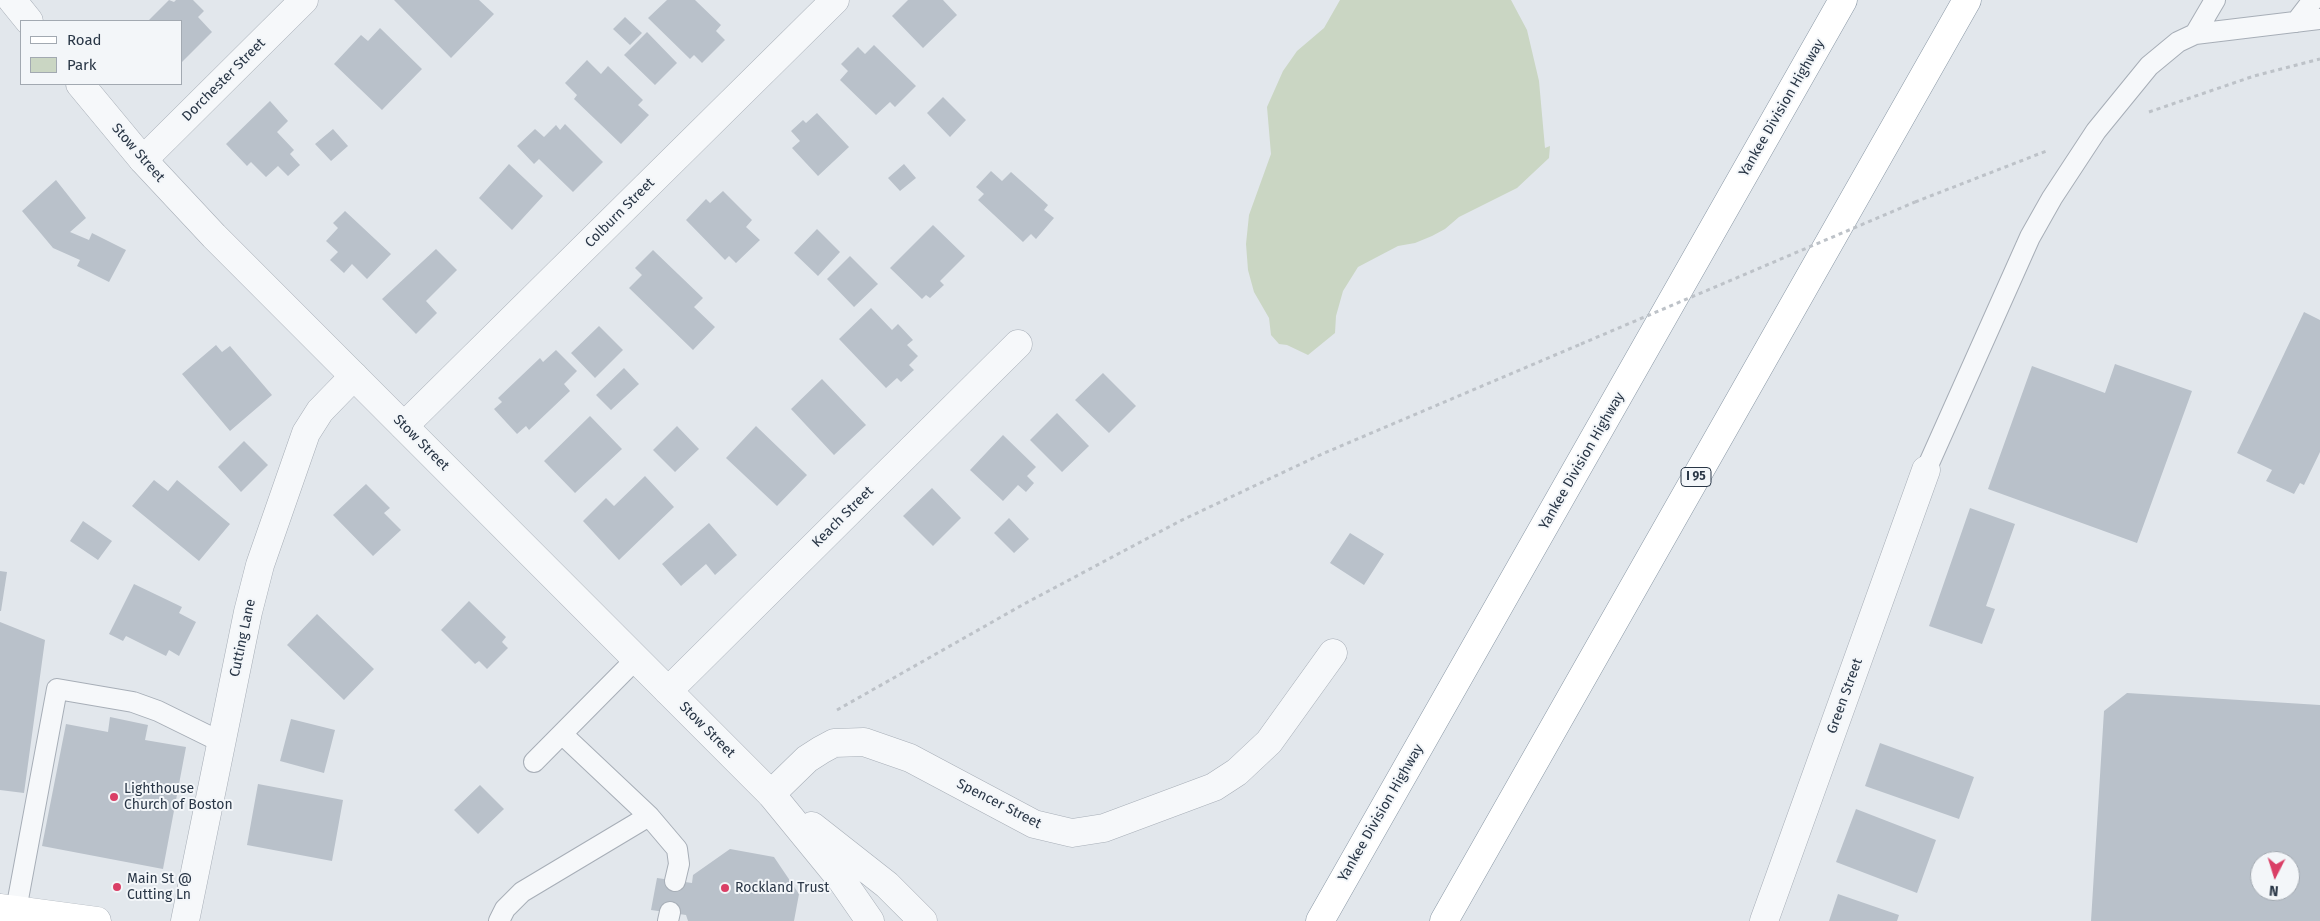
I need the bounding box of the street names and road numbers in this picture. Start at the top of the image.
street label: Dorchester Street [179,35,269,125]
street label: Yankee Division Highway [1736,36,1828,180]
street label: Stow Street [108,120,168,186]
street label: Colburn Street [582,175,658,251]
street label: Yankee Division Highway [1536,389,1628,533]
street label: Stow Street [389,411,453,475]
road number: I 95 [1681,468,1711,487]
street label: Keach Street [809,483,877,551]
street label: Cutting Lane [227,597,259,679]
street label: Green Street [1824,656,1866,736]
street label: Stow Street [675,698,739,762]
street label: Yankee Division Highway [1335,741,1427,885]
street label: Spencer Street [954,775,1044,833]

